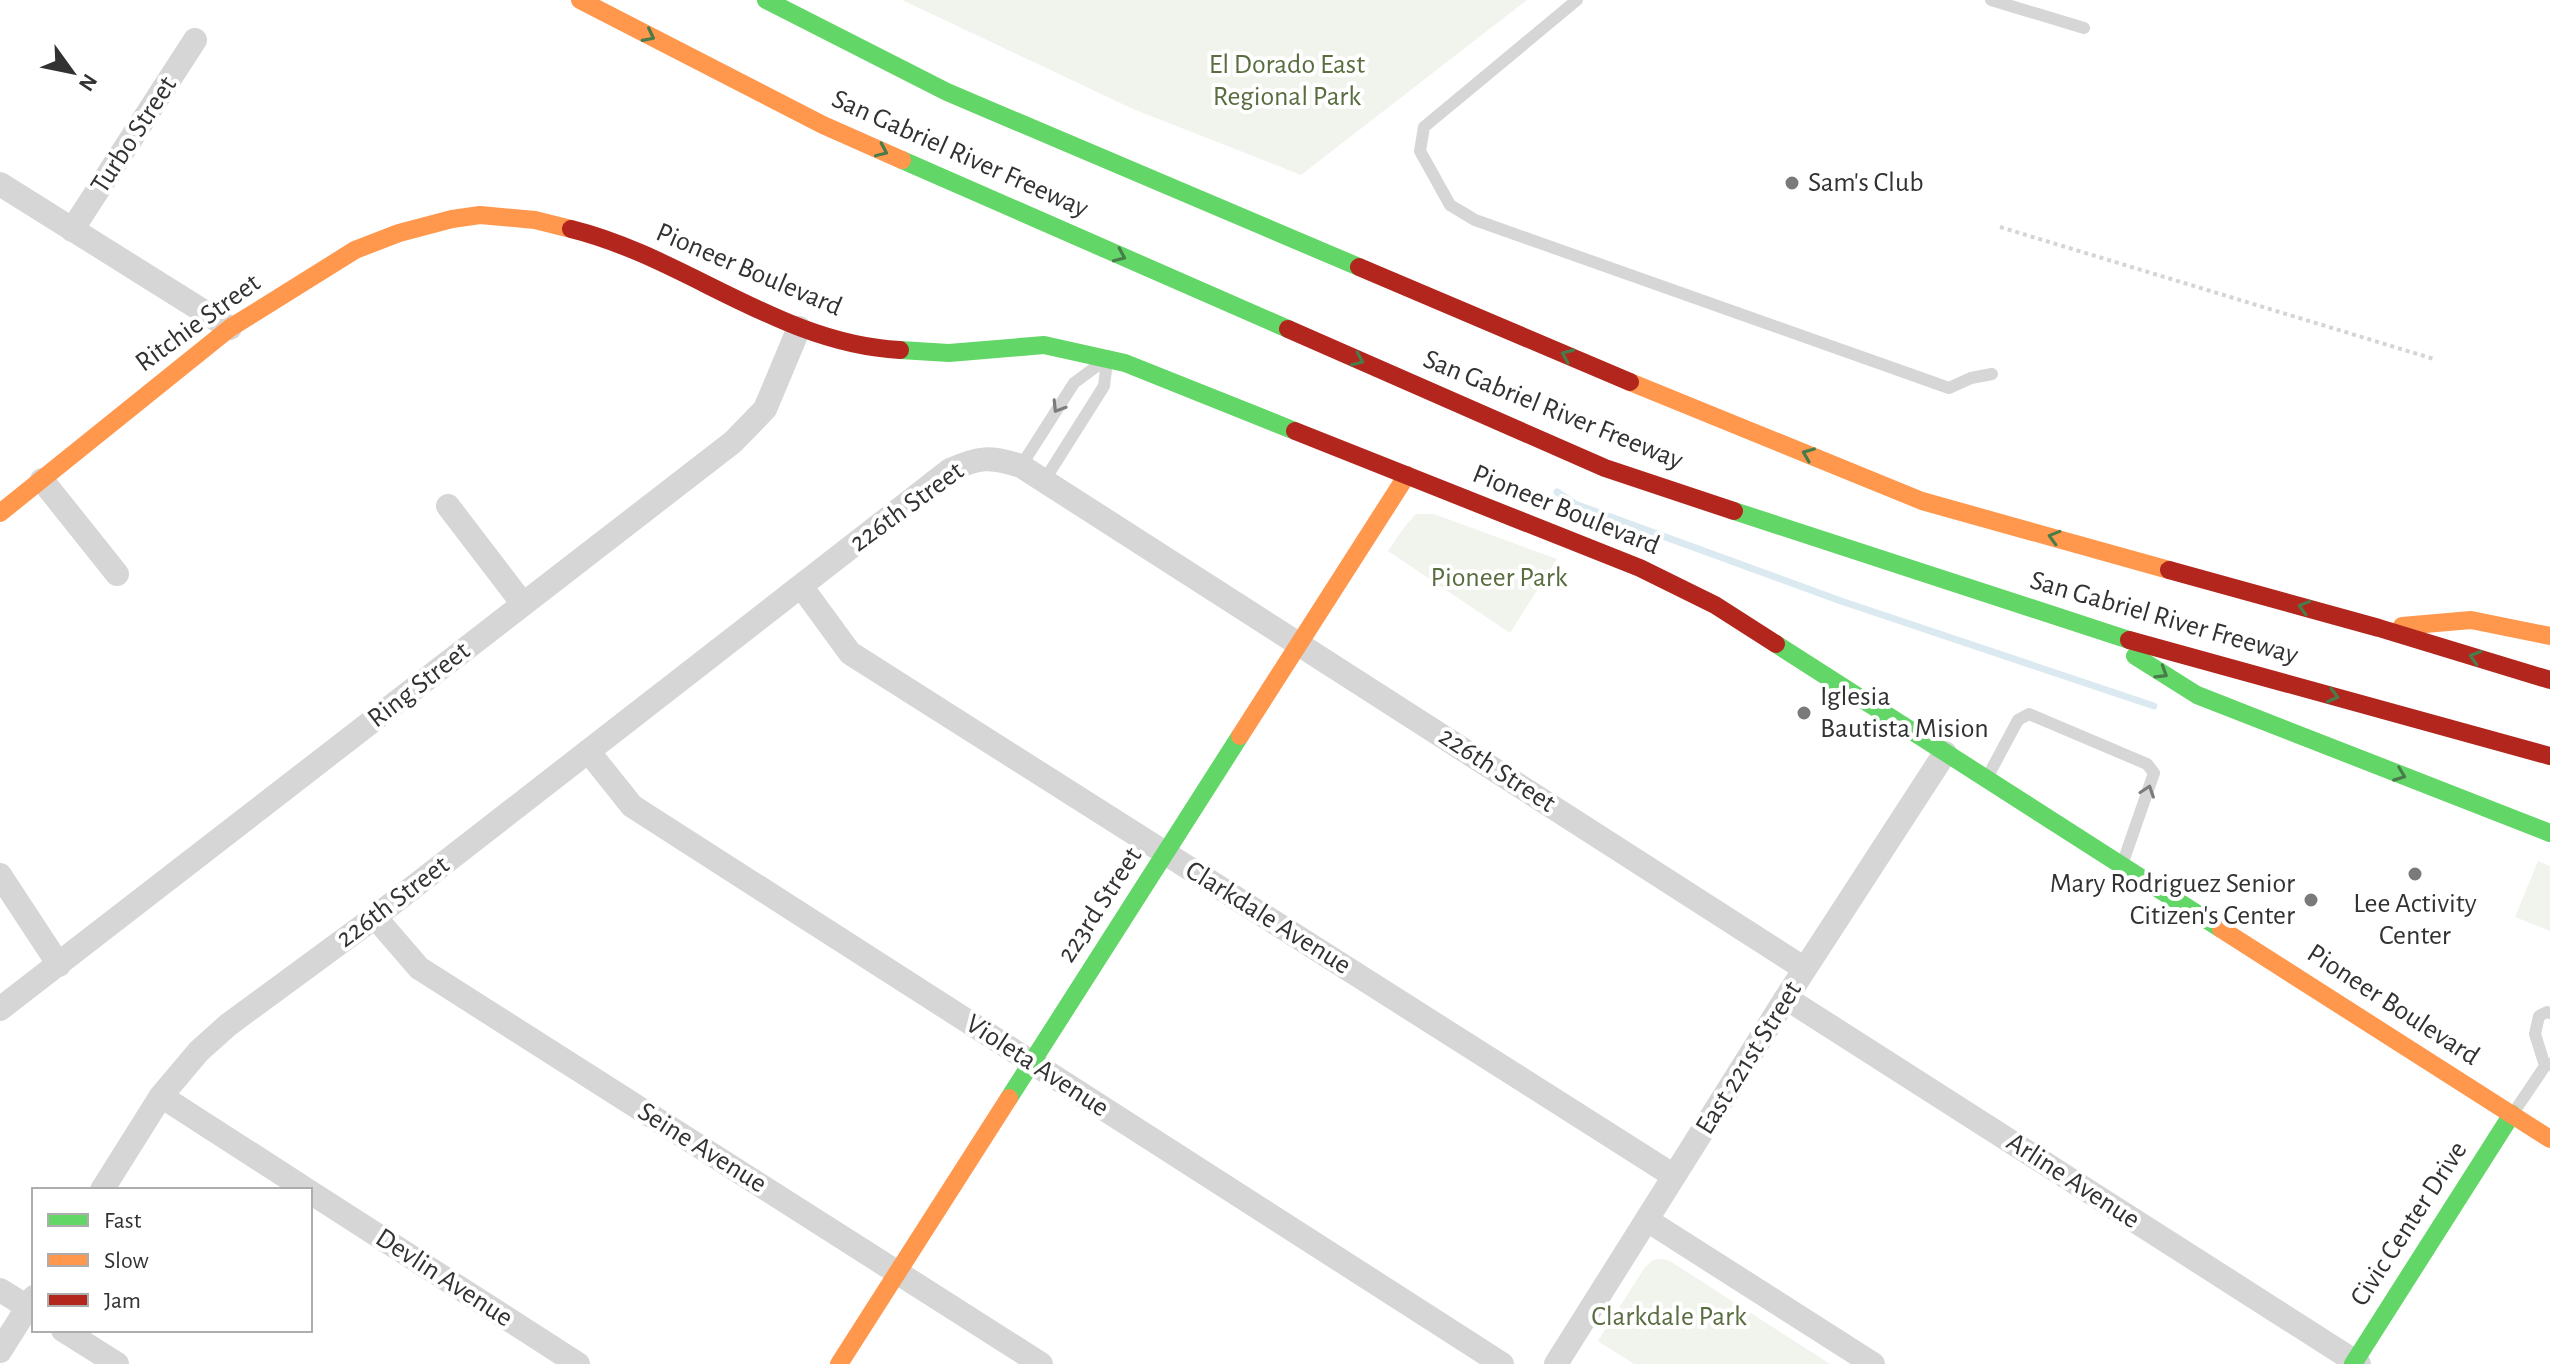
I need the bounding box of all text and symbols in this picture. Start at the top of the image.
one-way arrow [641,26,656,41]
north arrow [32,32,112,112]
park label: El Dorado East Regional Park [1209,51,1365,111]
text: N [75,70,101,95]
street label: Turbo Street [86,71,182,199]
street label: San Gabriel River Freeway [828,85,1092,223]
one-way arrow [874,141,888,157]
place label: Sam's Club [1808,169,1924,197]
marker: Sam's Club [1783,174,1801,192]
street label: Pioneer Boulevard [652,218,846,322]
one-way arrow [1112,246,1127,262]
street label: Ritchie Street [131,269,266,377]
street label: San Gabriel River Freeway [1419,345,1687,475]
one-way arrow [1561,349,1575,365]
one-way arrow [1350,350,1365,366]
one-way arrow [1053,398,1068,413]
one-way arrow [1802,448,1816,464]
street label: 226th Street [845,457,969,557]
street label: Pioneer Boulevard [1469,460,1663,560]
one-way arrow [2047,530,2061,547]
park label: Pioneer Park [1430,564,1568,592]
street label: San Gabriel River Freeway [2027,566,2301,670]
one-way arrow [2298,600,2312,616]
street label: Ring Street [363,637,475,733]
one-way arrow [2469,650,2483,666]
one-way arrow [2153,663,2167,678]
place label: Iglesia Bautista Mision [1820,683,1989,743]
one-way arrow [2325,687,2339,704]
marker: Iglesia Bautista Mision [1795,704,1813,722]
street label: 226th Street [1434,722,1560,818]
one-way arrow [2392,765,2406,782]
one-way arrow [2138,785,2155,799]
street label: 223rd Street [1053,842,1147,968]
street label: 226th Street [332,851,454,953]
street label: Clarkdale Avenue [1180,856,1356,980]
marker: Lee Activity Center [2406,865,2424,883]
place label: Mary Rodriguez Senior Citizen's Center [2050,870,2295,930]
place label: Lee Activity Center [2353,890,2477,950]
marker: Mary Rodriguez Senior Citizen's Center [2302,891,2320,909]
street label: Pioneer Boulevard [2302,939,2484,1071]
street label: East 221st Street [1691,976,1807,1140]
street label: Violeta Avenue [960,1010,1114,1122]
street label: Seine Avenue [633,1097,771,1199]
street label: Arline Avenue [2002,1128,2144,1234]
street label: Civic Center Drive [2346,1137,2472,1311]
legend [32,1188,312,1332]
text: Fast [104,1209,142,1233]
street label: Devlin Avenue [370,1223,518,1333]
text: Slow [104,1249,149,1273]
text: Jam [104,1289,141,1313]
park label: Clarkdale Park [1591,1303,1747,1331]

